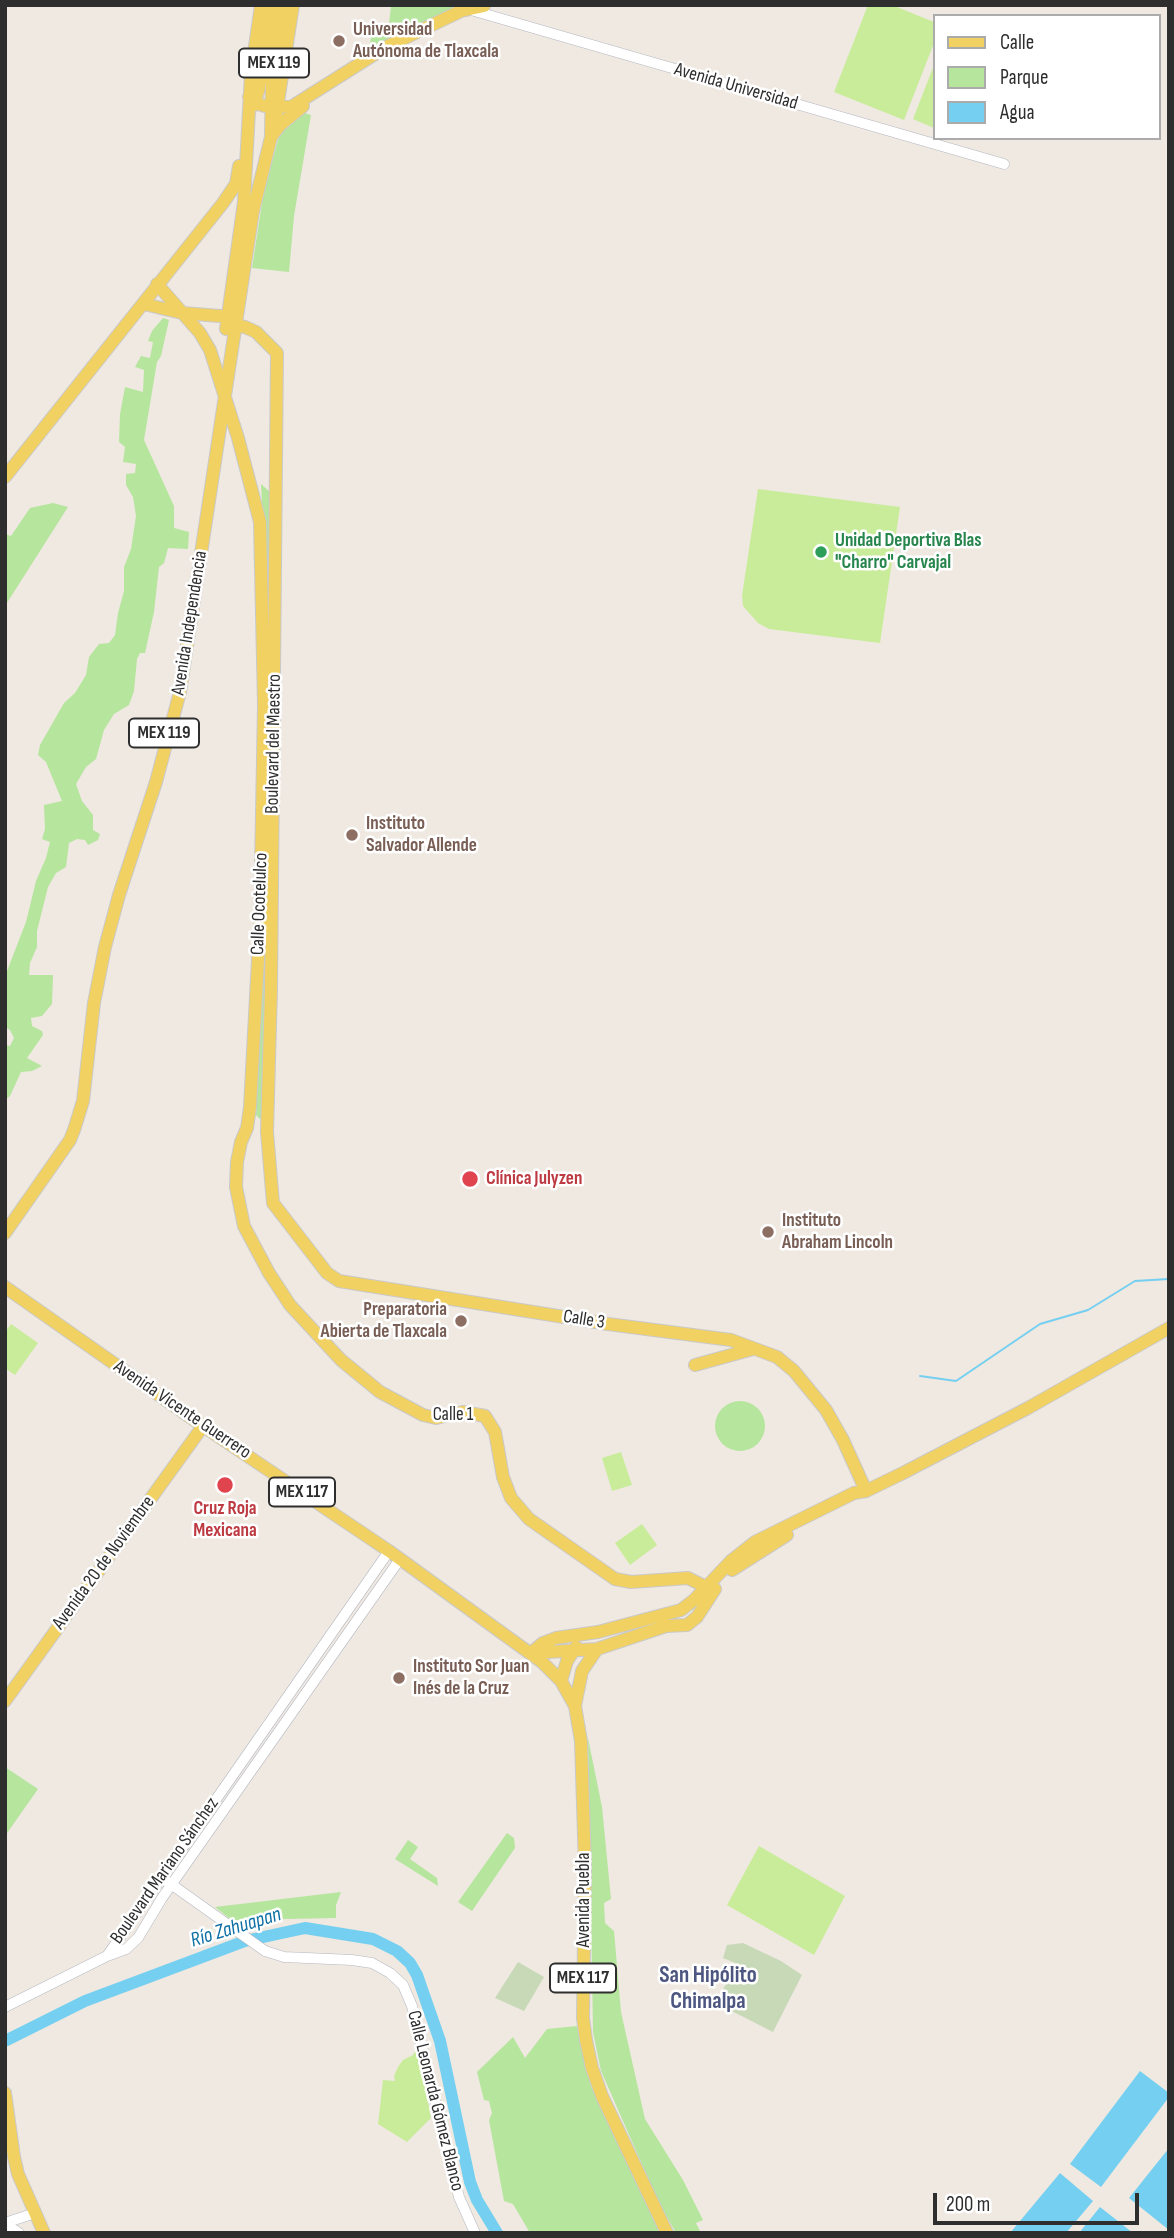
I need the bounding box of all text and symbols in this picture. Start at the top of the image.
legend [932,14,1160,140]
place label: Universidad Autónoma de Tlaxcala [353,19,499,63]
text: Calle [1000,30,1034,55]
marker: Universidad Autónoma de Tlaxcala [331,33,347,49]
road number: MEX 119 [239,48,309,78]
street label: Avenida Universidad [672,59,800,115]
text: Parque [1000,65,1048,90]
text: Agua [1000,100,1035,125]
place label: Unidad Deportiva Blas "Charro" Carvajal [835,530,982,574]
marker: Unidad Deportiva Blas "Charro" Carvajal [813,544,829,560]
street label: Avenida Independencia [167,549,213,697]
street label: Boulevard del Maestro [261,674,287,814]
road number: MEX 119 [129,718,199,748]
place label: Instituto Salvador Allende [366,813,477,857]
marker: Instituto Salvador Allende [344,827,360,843]
street label: Calle Ocotelulco [247,852,273,956]
place label: Clínica Julyzen [486,1168,582,1190]
marker: Clínica Julyzen [460,1169,480,1189]
place label: Instituto Abraham Lincoln [782,1210,893,1254]
marker: Instituto Abraham Lincoln [760,1224,776,1240]
place label: Preparatoria Abierta de Tlaxcala [320,1299,447,1343]
street label: Calle 3 [562,1305,606,1335]
marker: Preparatoria Abierta de Tlaxcala [453,1313,469,1329]
street label: Avenida Vicente Guerrero [109,1356,255,1464]
street label: Calle 1 [433,1404,473,1426]
marker: Cruz Roja Mexicana [215,1475,235,1495]
road number: MEX 117 [269,1478,335,1506]
street label: Avenida 20 de Noviembre [48,1492,160,1634]
place label: Cruz Roja Mexicana [193,1498,257,1542]
place label: Instituto Sor Juan Inés de la Cruz [413,1656,530,1700]
marker: Instituto Sor Juan Inés de la Cruz [391,1670,407,1686]
street label: Boulevard Mariano Sánchez [106,1793,224,1949]
street label: Avenida Puebla [573,1853,595,1947]
water label: Río Zahuapan [188,1902,284,1954]
district label: San Hipólito Chimalpa [659,1962,757,2016]
road number: MEX 117 [550,1964,616,1992]
street label: Calle Leonarda Gómez Blanco [402,2008,468,2194]
scale bar [936,2178,1142,2222]
text: 200 m [946,2192,990,2217]

